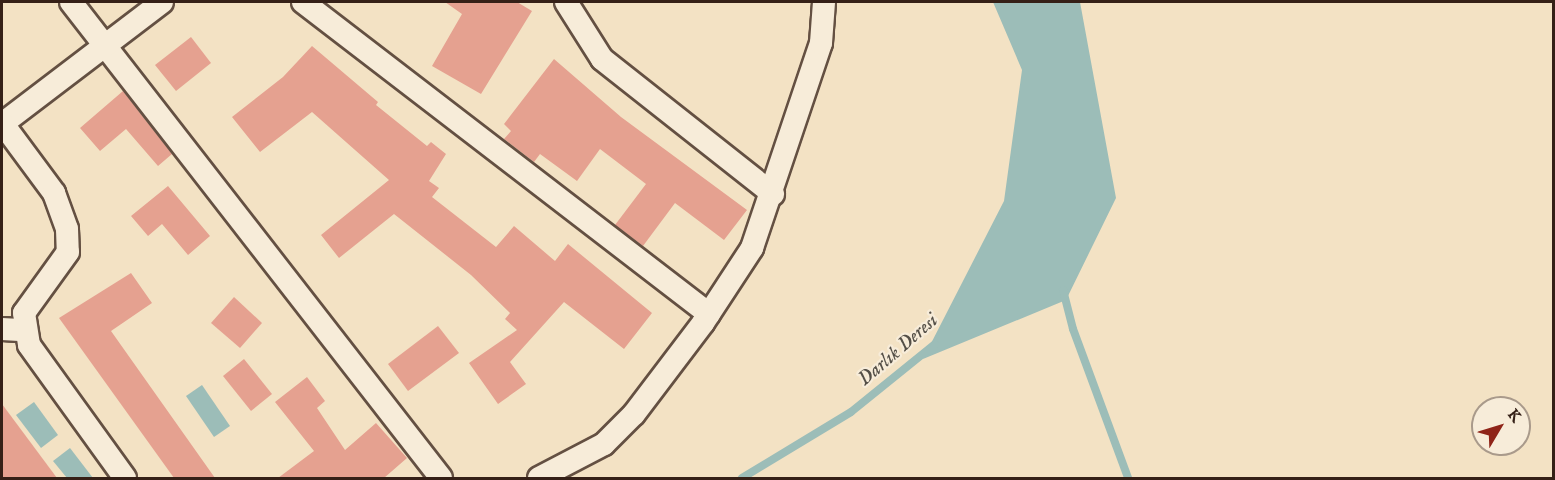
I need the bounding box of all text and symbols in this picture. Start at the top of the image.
water label: Darlık Deresi [853,309,943,391]
north arrow [1471,396,1531,456]
text: K [1502,405,1525,427]

